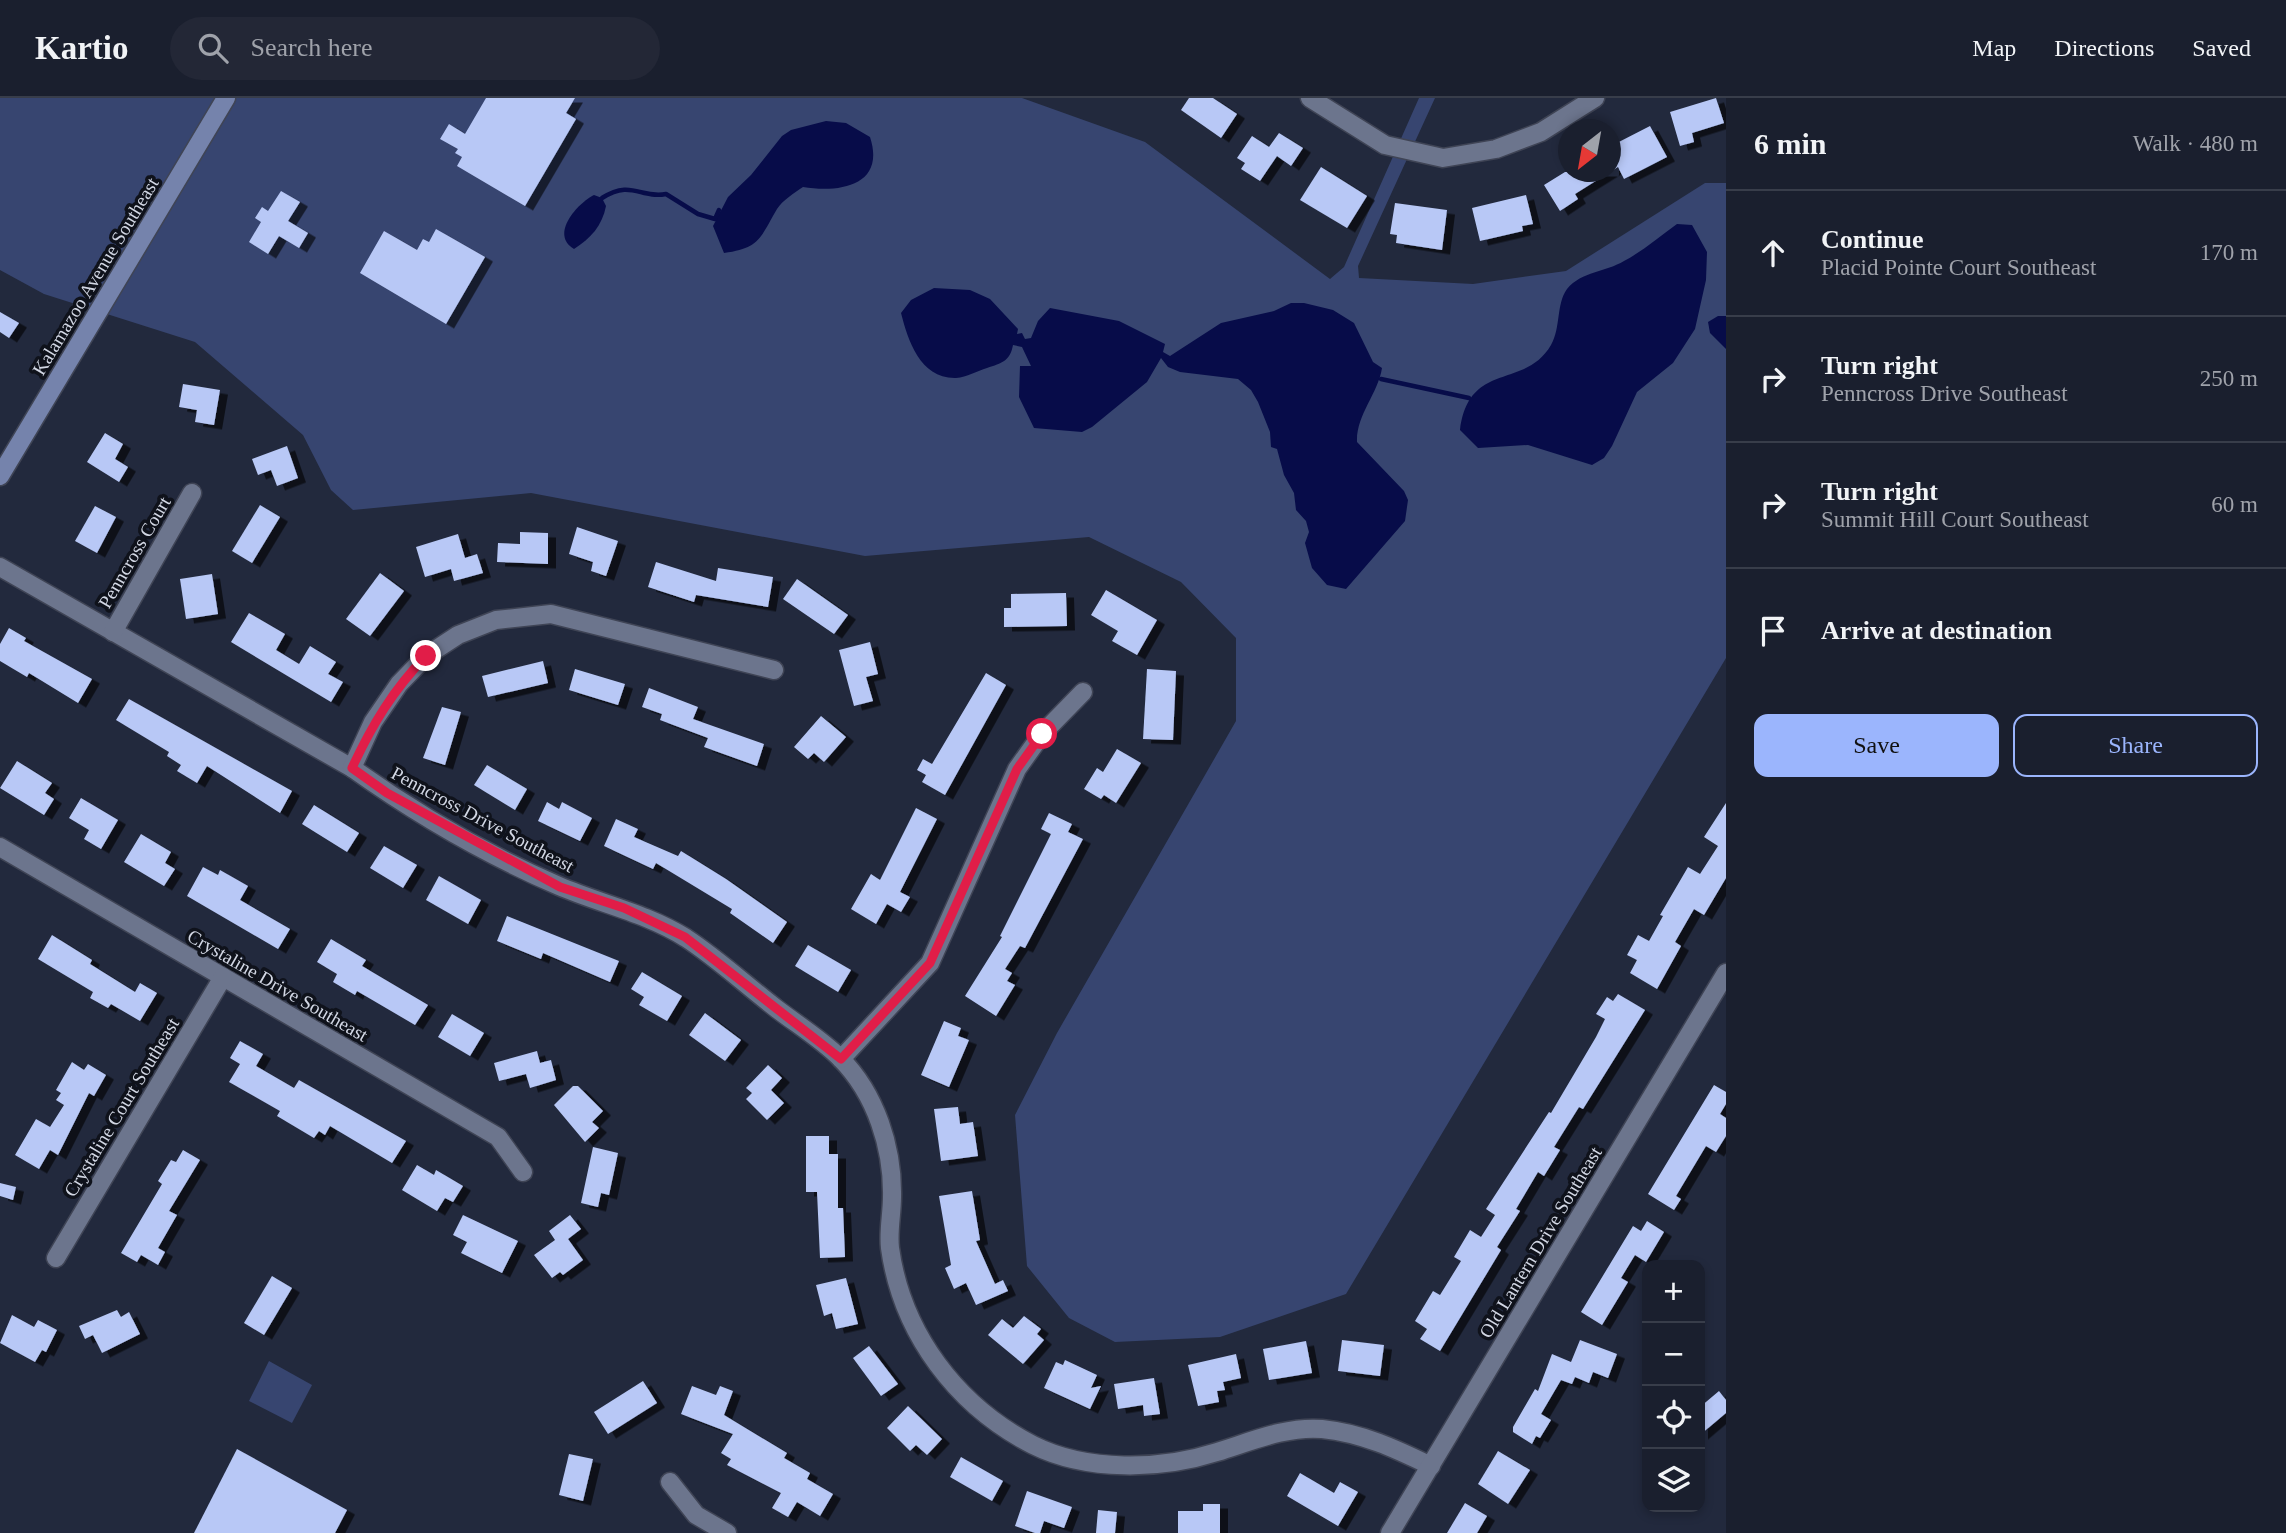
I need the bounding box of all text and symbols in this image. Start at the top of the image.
search box [170,17,660,80]
icon: search [194,29,232,67]
text: Kartio [35,30,128,66]
text: Search here [250,33,372,62]
text: Map [1972,35,2016,61]
text: Directions [2054,35,2154,61]
text: Saved [2192,35,2251,61]
north arrow [1558,119,1621,182]
text: 6 min [1754,127,1827,160]
text: Walk · 480 m [2133,131,2258,156]
street label: Kalamazoo Avenue Southeast [28,173,163,379]
text: Continue [1821,225,1924,254]
icon: ahead [1754,234,1792,272]
text: 170 m [2200,240,2258,265]
text: Placid Pointe Court Southeast [1821,255,2096,280]
text: Turn right [1821,351,1938,380]
icon: right [1754,360,1792,398]
text: 250 m [2200,366,2258,391]
text: Penncross Drive Southeast [1821,381,2068,406]
text: Turn right [1821,477,1938,506]
icon: right [1754,486,1792,524]
street label: Penncross Court [94,492,175,612]
text: 60 m [2211,492,2258,517]
text: Summit Hill Court Southeast [1821,507,2089,532]
icon: arrive [1754,612,1792,650]
text: Arrive at destination [1821,616,2052,645]
route end [410,640,441,671]
button: Save [1754,714,1999,777]
button: Share [2013,714,2258,777]
route start [1026,718,1057,749]
street label: Penncross Drive Southeast [388,762,578,877]
street label: Crystaline Drive Southeast [184,925,372,1046]
street label: Crystaline Court Southeast [60,1013,184,1200]
street label: Old Lantern Drive Southeast [1475,1142,1606,1342]
map controls [1642,1260,1705,1512]
button: + [1642,1260,1705,1323]
button: − [1642,1323,1705,1386]
button: locate [1642,1386,1705,1449]
button: layers [1642,1449,1705,1512]

